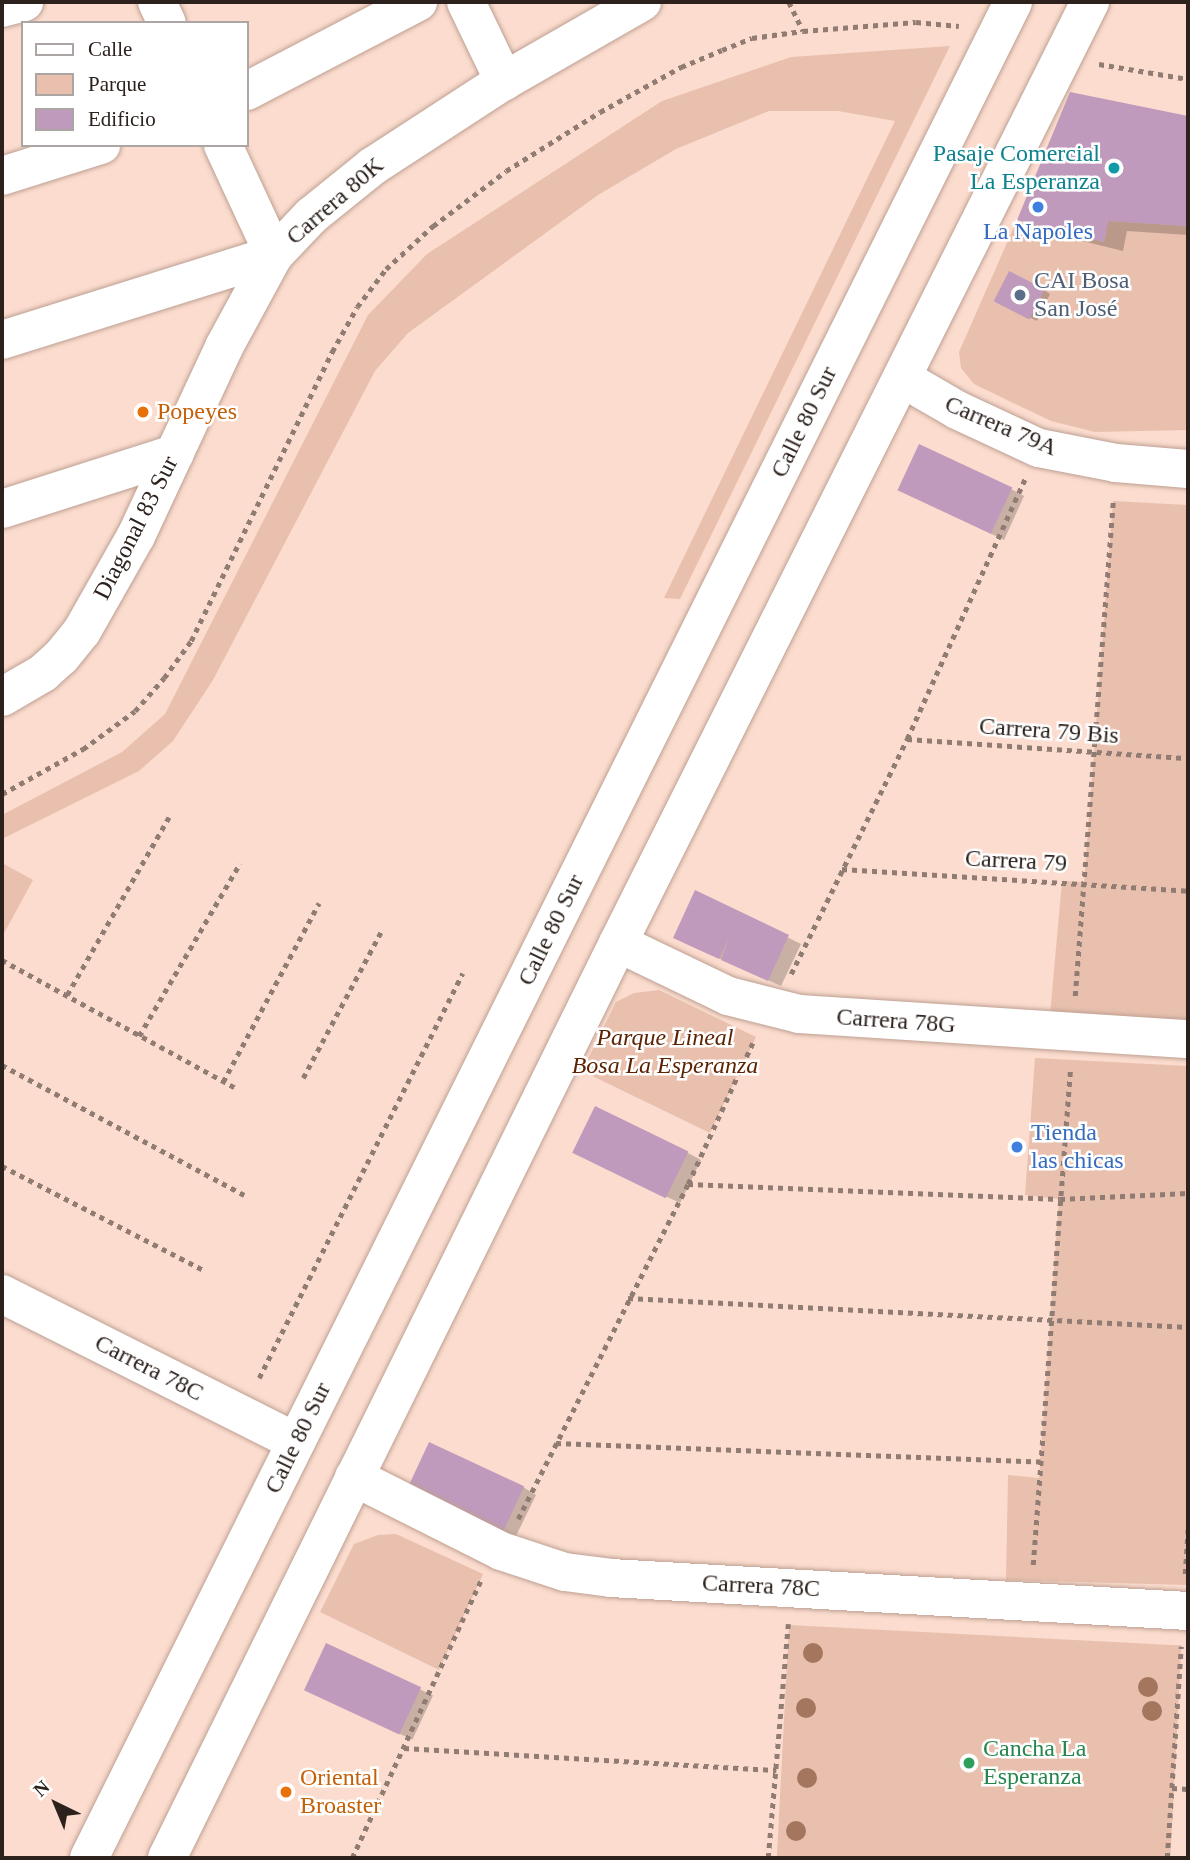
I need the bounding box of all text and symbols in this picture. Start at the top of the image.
legend [21,21,248,147]
text: Calle [88,37,132,61]
text: Parque [88,72,146,96]
text: Edificio [88,107,156,131]
place label: Pasaje Comercial La Esperanza [933,140,1100,196]
street label: Carrera 80K [281,151,389,251]
marker: Pasaje Comercial La Esperanza [1106,160,1122,176]
marker: La Napoles [1030,199,1046,215]
place label: La Napoles [983,218,1093,246]
place label: CAI Bosa San José [1034,267,1129,323]
marker: CAI Bosa San José [1012,287,1028,303]
street label: Calle 80 Sur [765,362,843,482]
street label: Carrera 79A [940,389,1062,463]
place label: Popeyes [157,398,237,426]
marker: Popeyes [135,404,151,420]
street label: Diagonal 83 Sur [87,451,185,605]
street label: Carrera 79 Bis [978,712,1120,750]
street label: Carrera 79 [964,844,1068,878]
street label: Calle 80 Sur [512,870,590,990]
street label: Carrera 78G [836,1002,956,1040]
park label: Parque Lineal Bosa La Esperanza [572,1024,758,1080]
place label: Tienda las chicas [1031,1119,1124,1175]
marker: Tienda las chicas [1009,1139,1025,1155]
street label: Carrera 78C [90,1328,208,1408]
street label: Calle 80 Sur [259,1378,337,1498]
street label: Carrera 78C [701,1569,821,1603]
place label: Cancha La Esperanza [983,1735,1086,1791]
marker: Cancha La Esperanza [961,1755,977,1771]
place label: Oriental Broaster [300,1764,381,1820]
north arrow [21,1769,91,1839]
text: N [29,1776,54,1801]
marker: Oriental Broaster [278,1784,294,1800]

